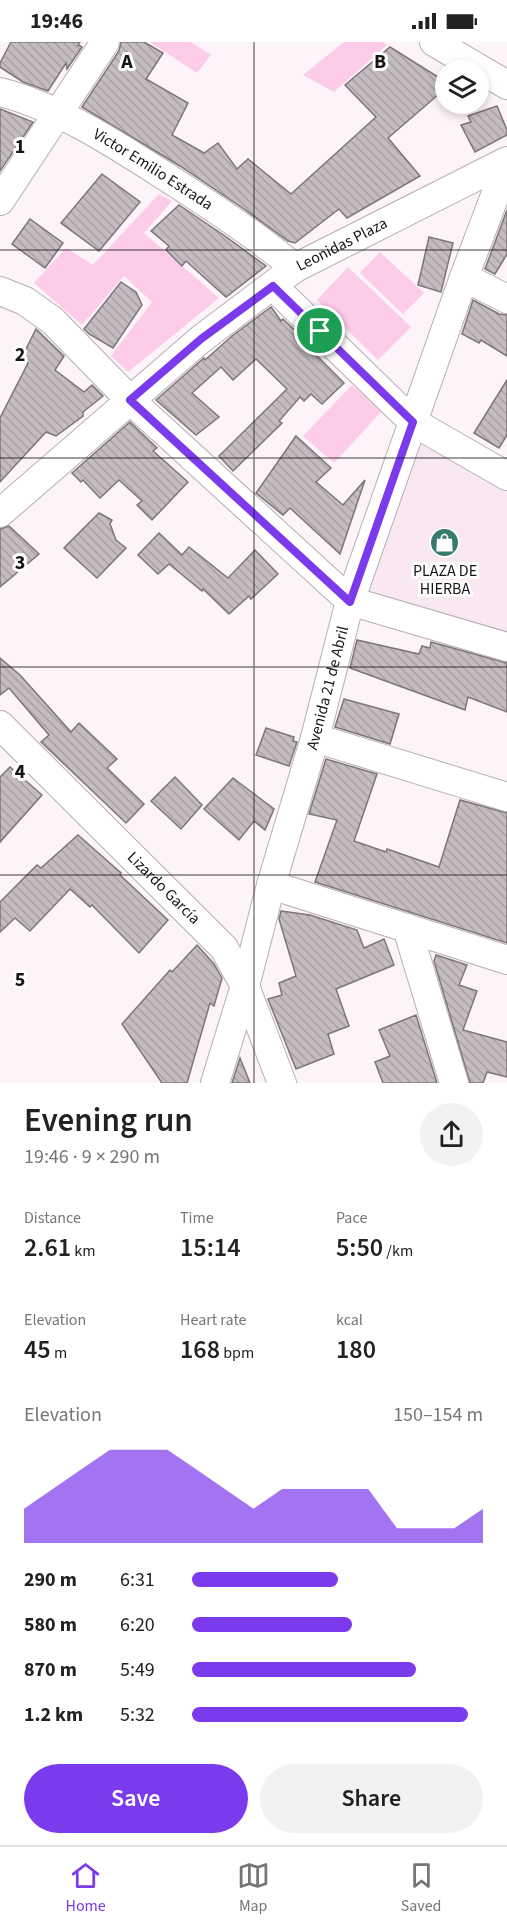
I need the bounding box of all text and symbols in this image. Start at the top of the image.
text: 19:46 [30,5,83,37]
text: A [120,48,133,76]
text: B [374,48,386,76]
map controls [435,60,489,114]
button: layers [435,60,489,114]
street label: Victor Emilio Estrada [89,123,217,215]
text: 1 [15,133,25,161]
street label: Leonidas Plaza [292,212,391,277]
pin [294,305,345,356]
icon: arrive [303,314,336,347]
text: 2 [15,341,25,369]
shop icon: PLAZA DE HIERBA [429,527,461,559]
text: 3 [15,549,25,577]
place label: PLAZA DE HIERBA [413,560,477,600]
street label: Avenida 21 de Abril [301,624,354,752]
text: 4 [15,758,26,786]
street label: Lizardo García [122,847,205,929]
text: 5 [15,966,25,994]
text: Evening run [24,1097,193,1144]
button: share [420,1103,483,1166]
text: 19:46 · 9 × 290 m [24,1143,160,1171]
text: Distance [24,1207,81,1229]
text: Time [180,1207,214,1229]
text: Pace [336,1207,367,1229]
text: 2.61 [24,1229,71,1266]
text: 15:14 [180,1229,241,1266]
text: 5:50 [336,1229,383,1266]
text: km [71,1240,96,1262]
text: /km [383,1240,413,1262]
text: Elevation [24,1309,86,1331]
text: Heart rate [180,1309,247,1331]
text: kcal [336,1309,363,1331]
text: 45 [24,1331,51,1368]
text: 168 [180,1331,220,1368]
text: 180 [336,1331,376,1368]
text: m [51,1342,67,1364]
text: bpm [220,1342,254,1364]
text: Elevation [24,1401,102,1429]
text: 150–154 m [393,1401,483,1429]
text: 290 m [24,1566,77,1594]
text: 6:31 [120,1566,155,1594]
text: 580 m [24,1611,77,1639]
text: 6:20 [120,1611,155,1639]
text: 870 m [24,1656,77,1684]
text: 5:49 [120,1656,155,1684]
text: 1.2 km [24,1701,83,1729]
text: 5:32 [120,1701,155,1729]
button: Save [24,1764,248,1833]
button: Share [260,1764,483,1833]
tab: Home [65,1859,106,1917]
tab: Map [237,1859,270,1917]
tab: Saved [401,1859,442,1917]

